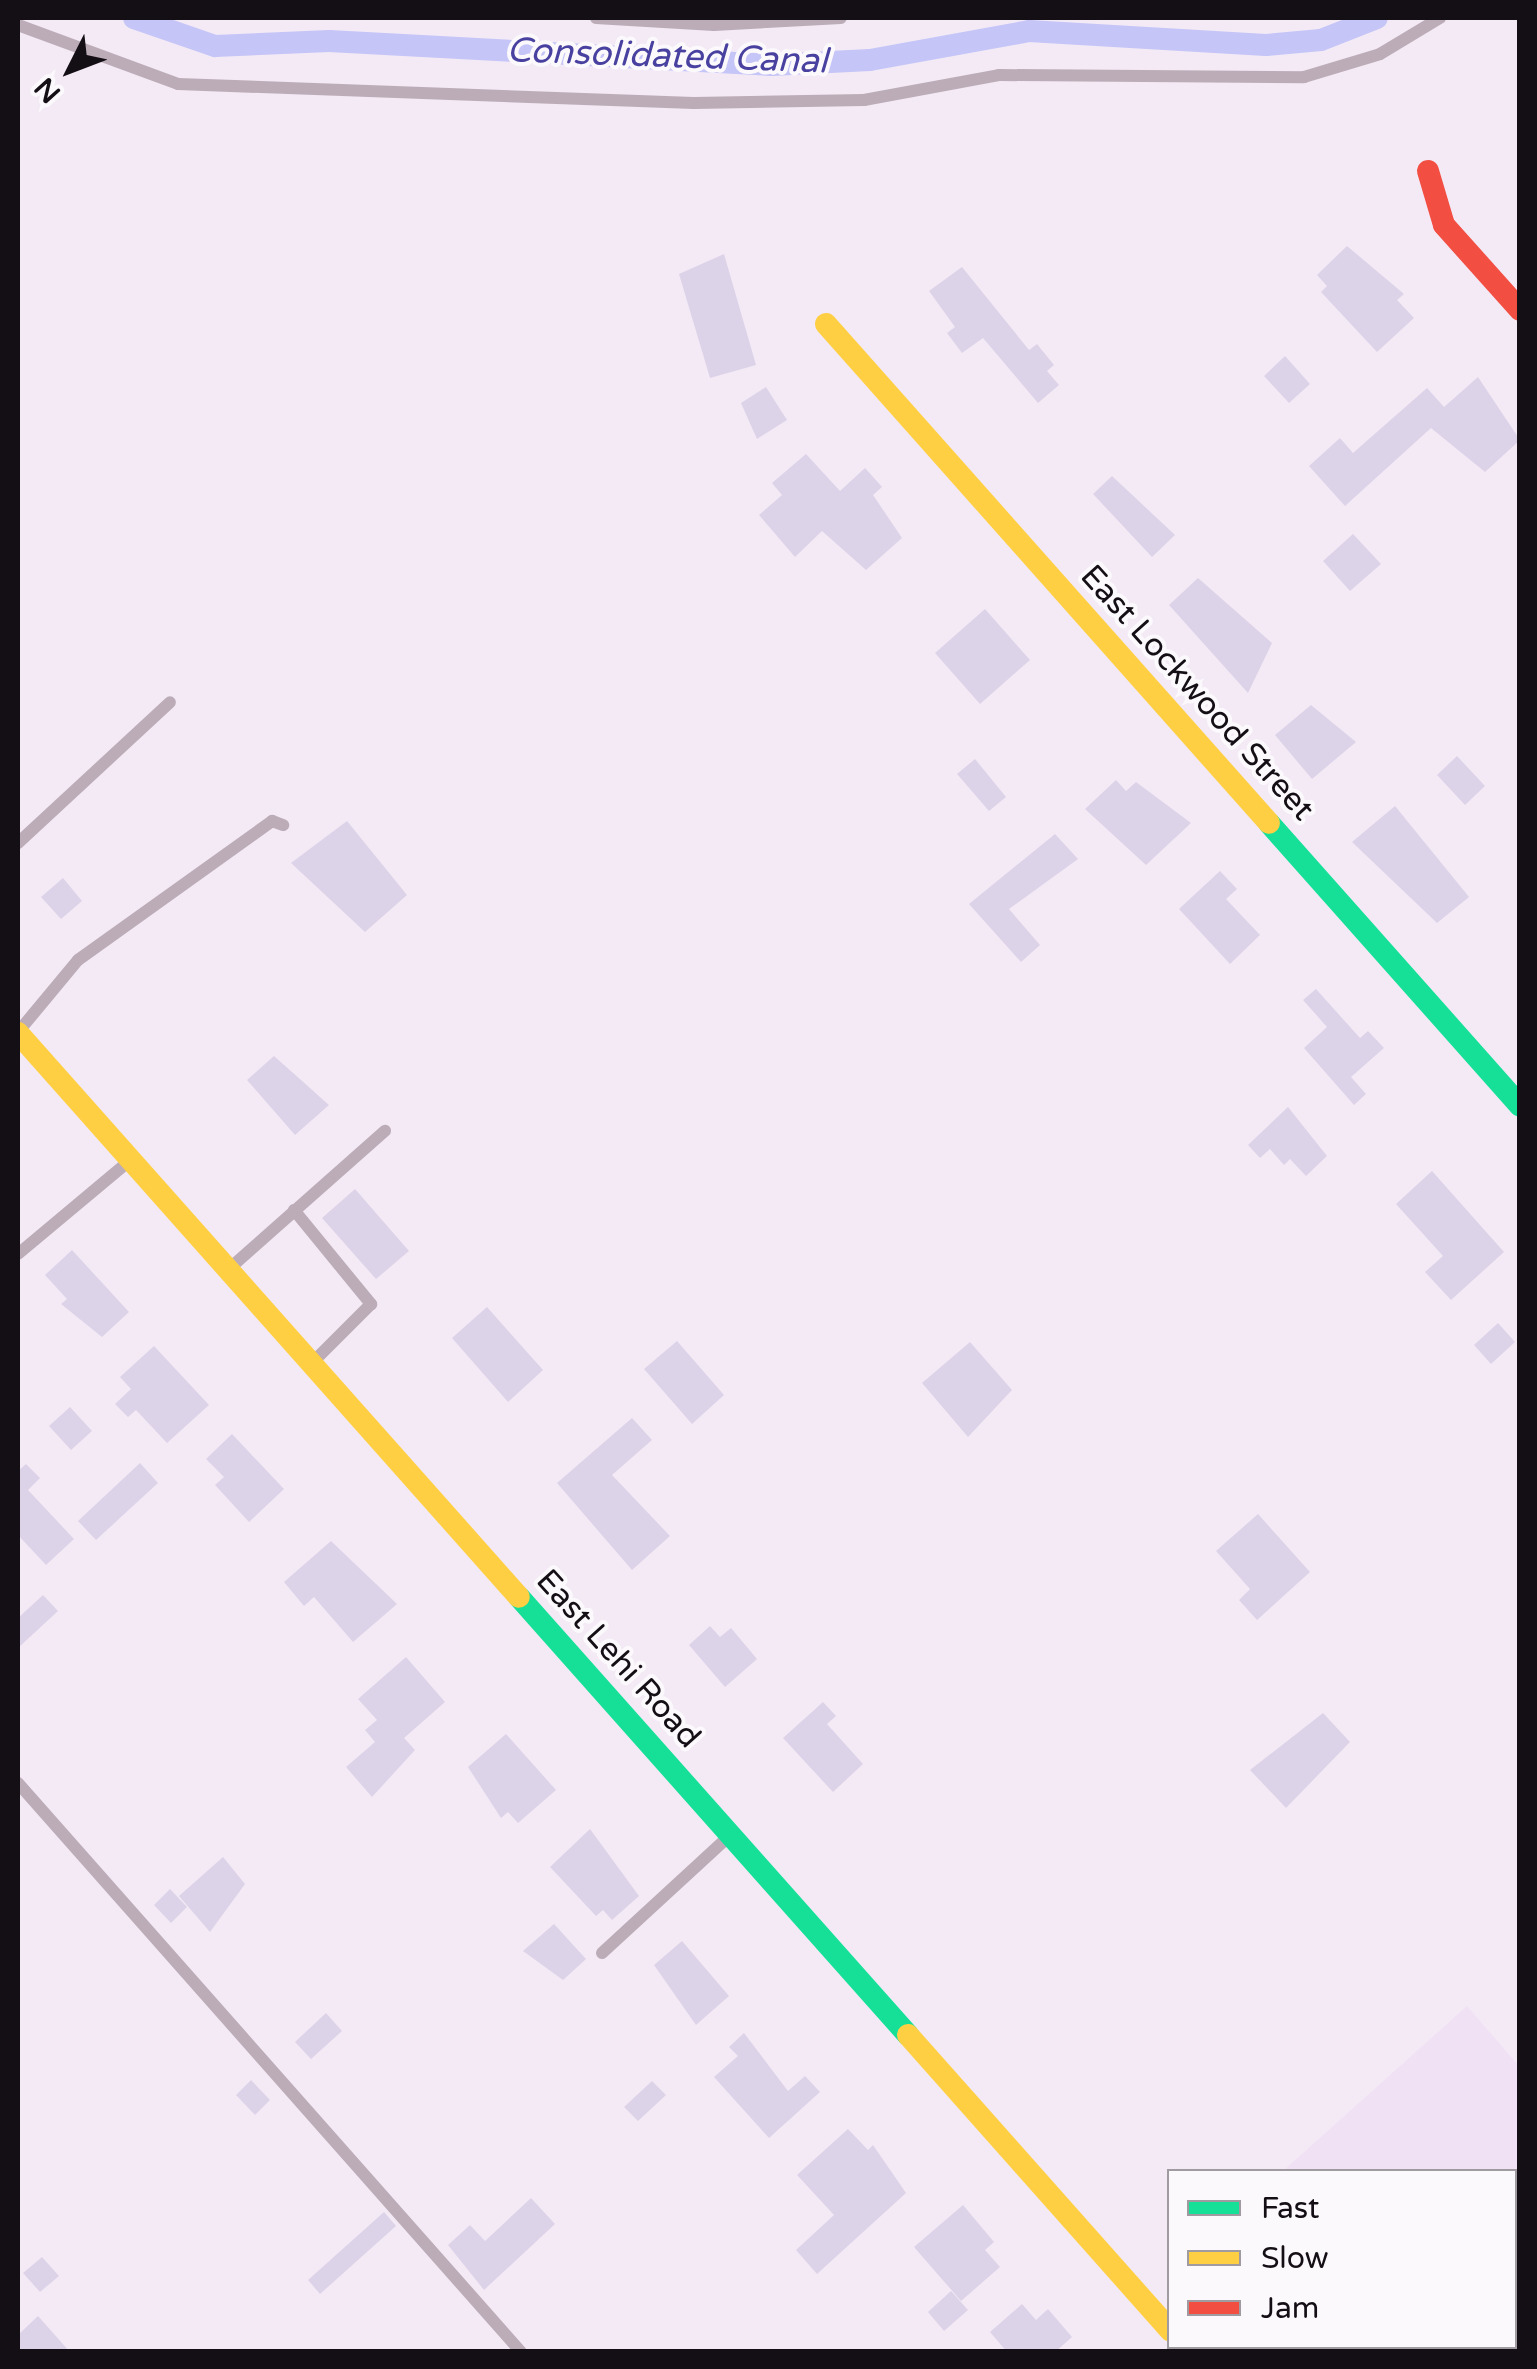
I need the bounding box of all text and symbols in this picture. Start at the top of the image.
north arrow [20,20,120,120]
water label: Consolidated Canal [506,29,828,83]
text: N [28,70,68,110]
street label: East Lockwood Street [1072,557,1322,829]
street label: East Lehi Road [528,1562,708,1756]
legend [1167,2169,1517,2349]
text: Fast [1261,2190,1320,2227]
text: Slow [1261,2240,1329,2277]
text: Jam [1261,2290,1319,2327]

